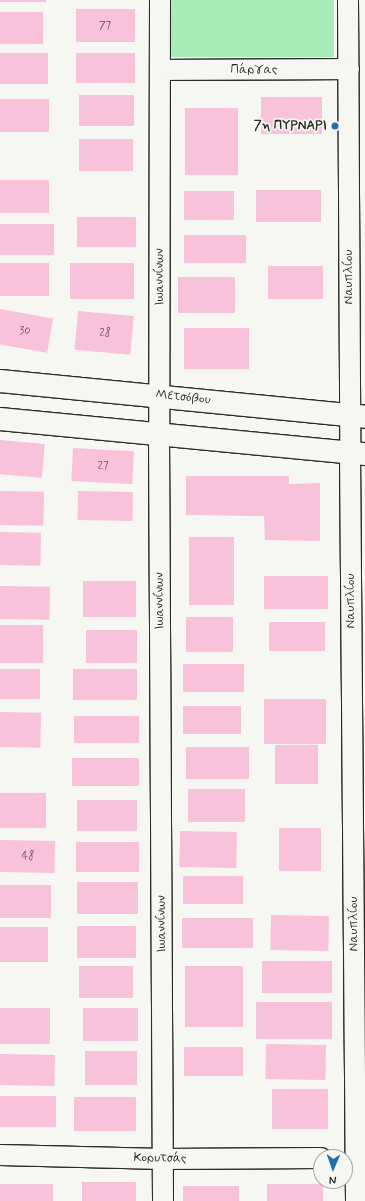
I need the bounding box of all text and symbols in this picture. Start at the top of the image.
house number: 77 [99,19,111,33]
street label: Πάργας [230,62,278,78]
place label: 7η ΠΥΡΝΑΡΙ [254,118,327,134]
marker: 7η ΠΥΡΝΑΡΙ [330,121,340,131]
street label: Ιωαννίνων [152,248,168,306]
street label: Ναυπλίου [341,250,357,304]
house number: 30 [19,324,31,338]
house number: 28 [99,326,111,340]
street label: Μετσόβου [155,387,211,409]
house number: 27 [98,459,108,473]
street label: Ιωαννίνων [152,572,168,630]
street label: Ναυπλίου [343,574,359,628]
house number: 48 [22,849,34,863]
street label: Ιωαννίνων [154,895,170,953]
street label: Ναυπλίου [346,897,362,951]
north arrow [313,1149,353,1189]
street label: Κορυτσάς [133,1151,187,1167]
text: N [329,1173,337,1187]

